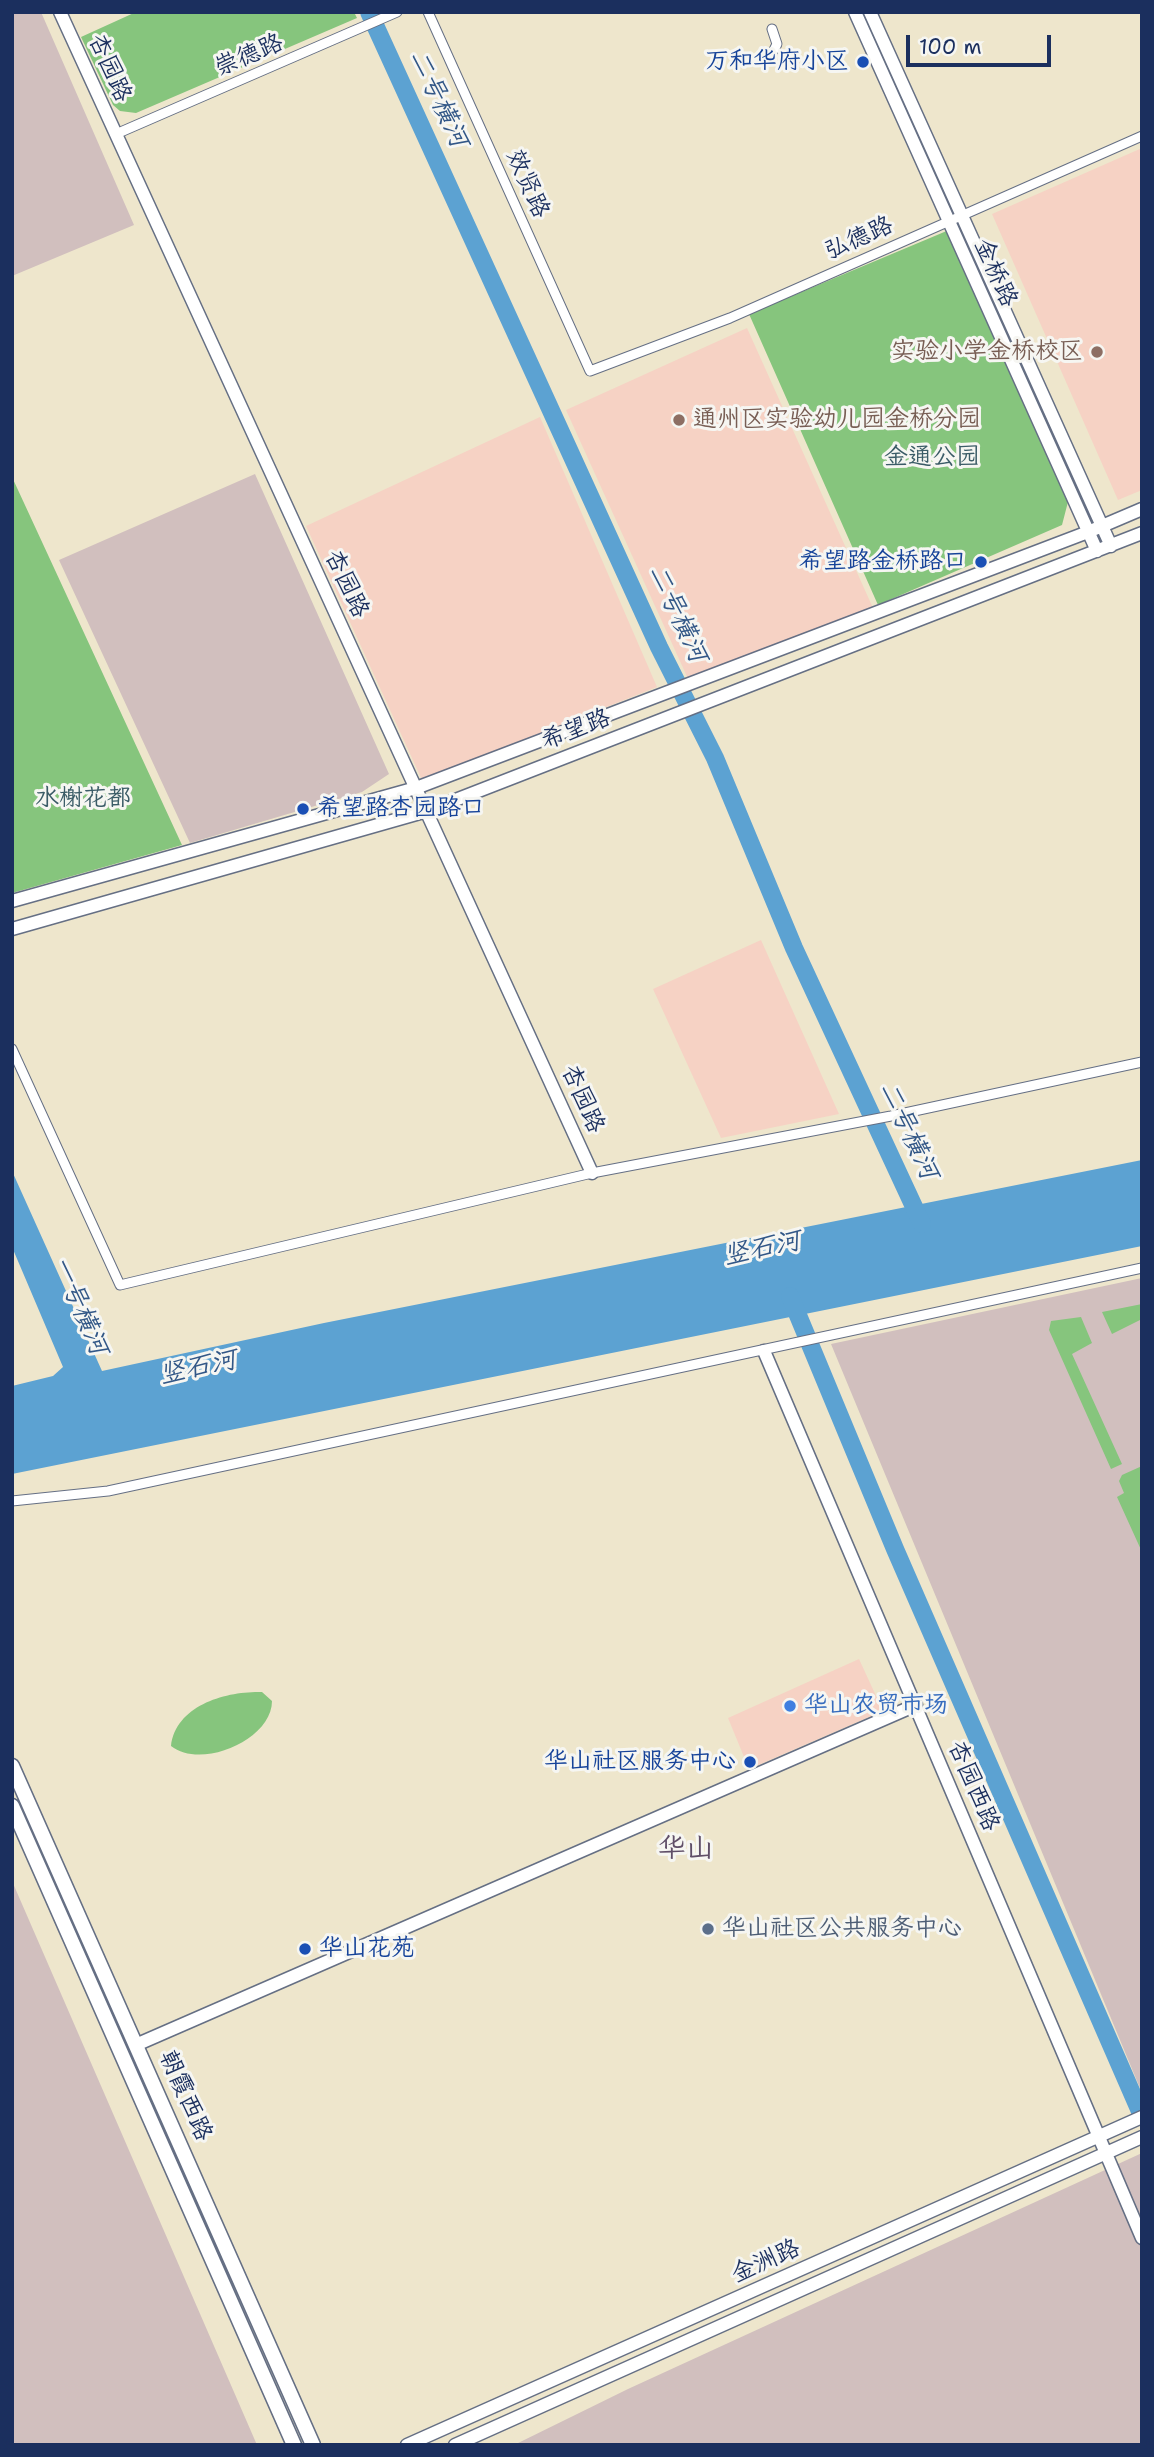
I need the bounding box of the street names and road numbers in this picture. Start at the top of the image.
street label: 杏园路 [81,29,137,107]
street label: 崇德路 [210,29,288,83]
street label: 效贤路 [499,145,555,223]
street label: 弘德路 [820,211,898,267]
street label: 金桥路 [967,234,1023,312]
street label: 杏园路 [318,545,374,623]
street label: 希望路 [537,704,615,756]
street label: 杏园路 [554,1060,610,1138]
street label: 杏园西路 [941,1736,1005,1836]
street label: 朝霞西路 [152,2046,218,2146]
street label: 金洲路 [727,2234,805,2290]

